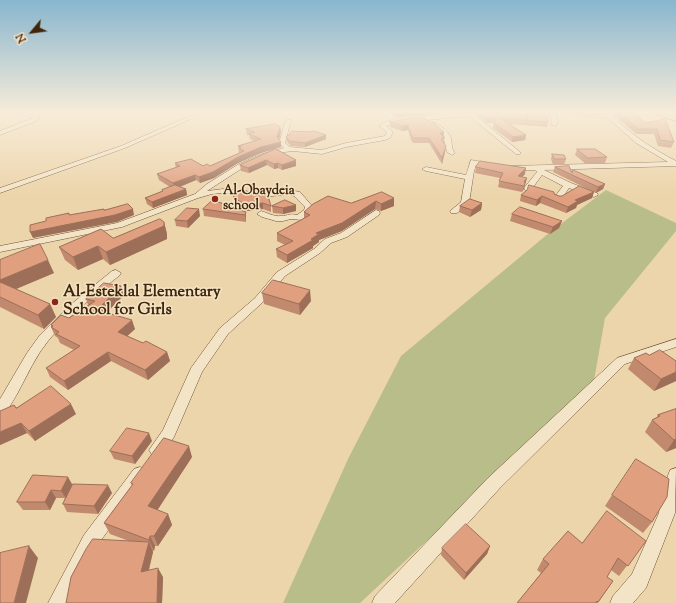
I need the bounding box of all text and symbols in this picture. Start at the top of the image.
north arrow [12,12,52,52]
text: N [12,30,31,46]
place label: Al-Obaydeia school [223,184,295,215]
marker: Al-Obaydeia school [210,194,220,204]
place label: Al-Esteklal Elementary School for Girls [63,283,221,321]
marker: Al-Esteklal Elementary School for Girls [50,297,60,307]

